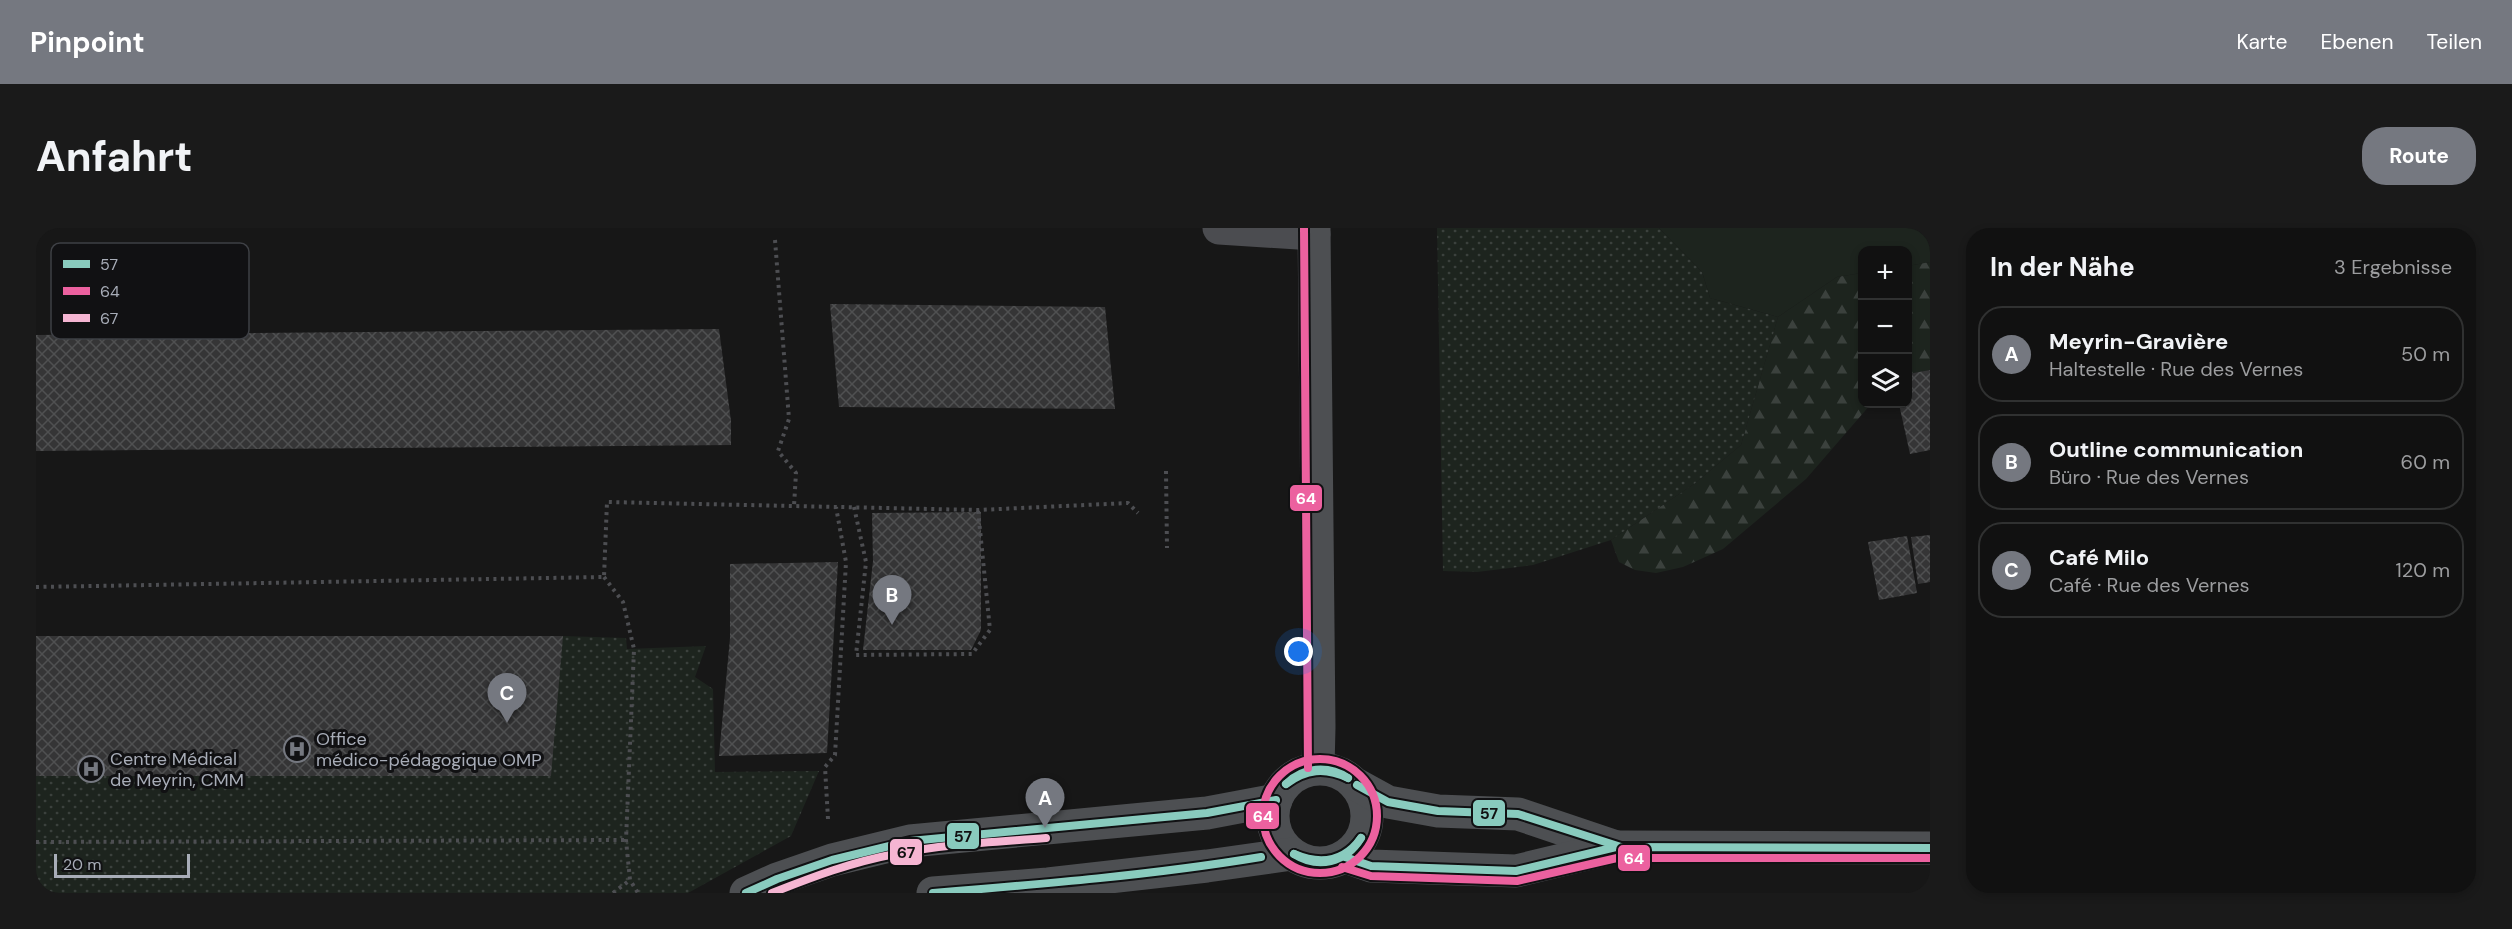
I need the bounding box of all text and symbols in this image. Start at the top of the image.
text: Pinpoint [30,24,145,61]
text: Karte [2237,28,2287,56]
text: Ebenen [2320,28,2393,56]
text: Teilen [2426,28,2482,56]
button: Route [2362,127,2476,185]
text: Anfahrt [36,129,192,184]
legend [51,243,249,339]
map controls [1858,246,1912,408]
button: + [1858,246,1912,300]
text: In der Nähe [1990,250,2135,284]
text: 57 [100,254,118,275]
text: 3 Ergebnisse [2334,254,2452,280]
text: 64 [100,281,120,302]
button: − [1858,300,1912,354]
text: 67 [100,308,118,329]
text: Meyrin-Gravière [2049,327,2228,356]
text: A [2004,341,2019,367]
text: 50 m [2401,341,2450,367]
button: layers [1858,354,1912,408]
text: Haltestelle · Rue des Vernes [2049,356,2303,382]
text: Outline communication [2049,435,2303,464]
text: B [2005,449,2018,475]
text: 60 m [2401,449,2450,475]
text: Büro · Rue des Vernes [2049,464,2249,490]
line badge: 64 [1289,484,1323,512]
text: 64 [1296,488,1316,509]
text: Café Milo [2049,543,2149,572]
text: C [2004,557,2019,583]
text: 120 m [2396,557,2450,583]
text: Café · Rue des Vernes [2049,572,2250,598]
pin: B [872,576,912,625]
your location [1284,637,1313,666]
pin: C [488,674,526,723]
place label: Office médico-pédagogique OMP [316,727,542,772]
hospital icon: Office médico-pédagogique OMP [282,734,312,764]
place label: Centre Médical de Meyrin, CMM [110,747,244,792]
hospital icon: Centre Médical de Meyrin, CMM [76,754,106,784]
pin: A [1026,778,1064,828]
line badge: 57 [1472,799,1506,827]
line badge: 64 [1245,802,1280,830]
text: 57 [1480,803,1499,824]
text: 64 [1253,806,1273,827]
line badge: 57 [946,822,980,850]
text: 57 [954,826,973,847]
line badge: 67 [889,838,923,866]
text: 67 [897,842,916,863]
line badge: 64 [1617,844,1651,872]
text: 64 [1624,848,1644,869]
scale bar [54,851,190,878]
text: 20 m [63,854,102,875]

